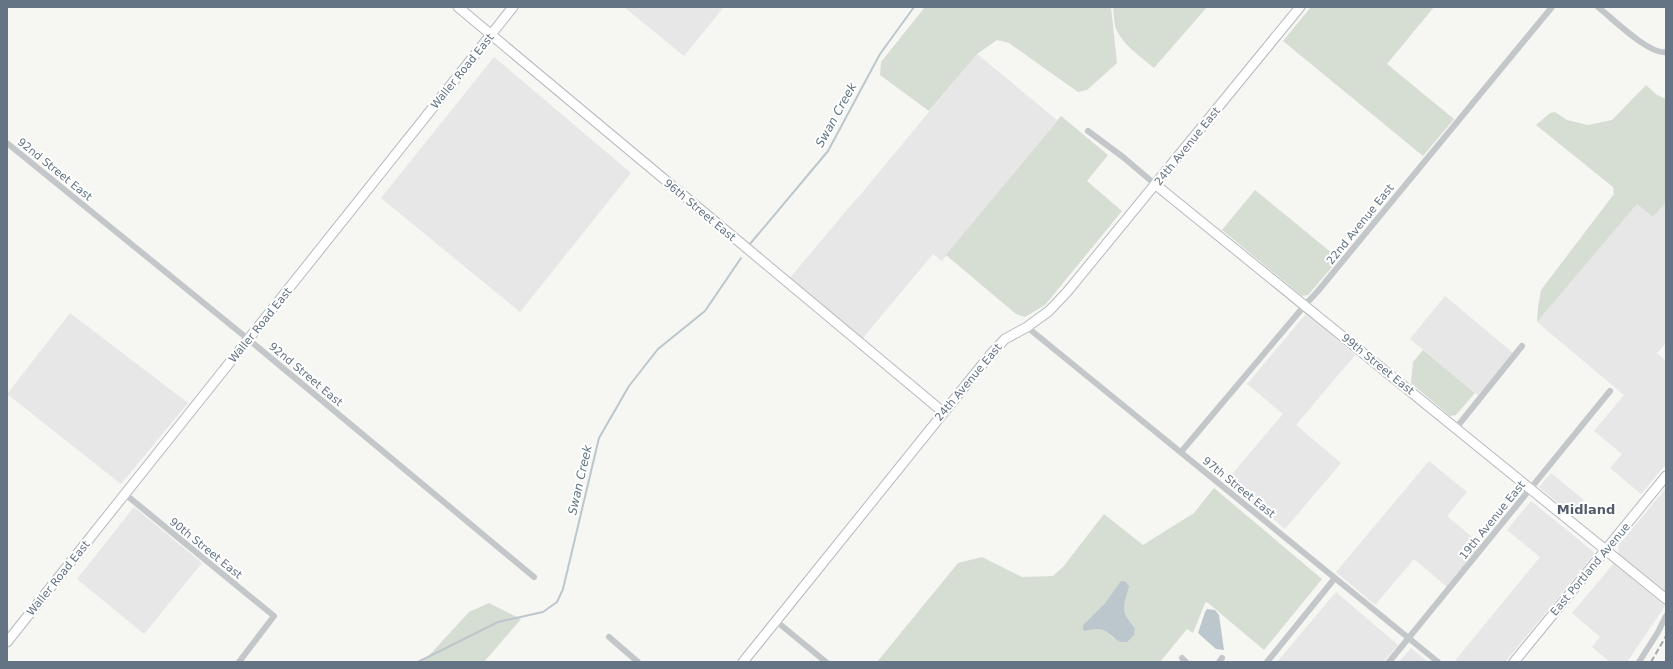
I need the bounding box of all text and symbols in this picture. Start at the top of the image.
street label: Waller Road East [428,31,497,111]
water label: Swan Creek [813,80,860,150]
street label: 24th Avenue East [1152,104,1223,188]
street label: 92nd Street East [15,135,95,204]
street label: 96th Street East [661,177,739,245]
street label: 22nd Avenue East [1324,181,1397,267]
street label: Waller Road East [226,285,295,365]
street label: 99th Street East [1339,331,1417,398]
street label: 92nd Street East [266,340,346,409]
street label: 24th Avenue East [932,341,1005,424]
water label: Swan Creek [565,443,595,516]
street label: 97th Street East [1200,454,1278,521]
street label: 19th Avenue East [1457,478,1528,562]
district label: Midland [1557,502,1615,517]
street label: 90th Street East [167,515,245,582]
street label: East Portland Avenue [1548,520,1633,618]
street label: Waller Road East [24,538,93,618]

